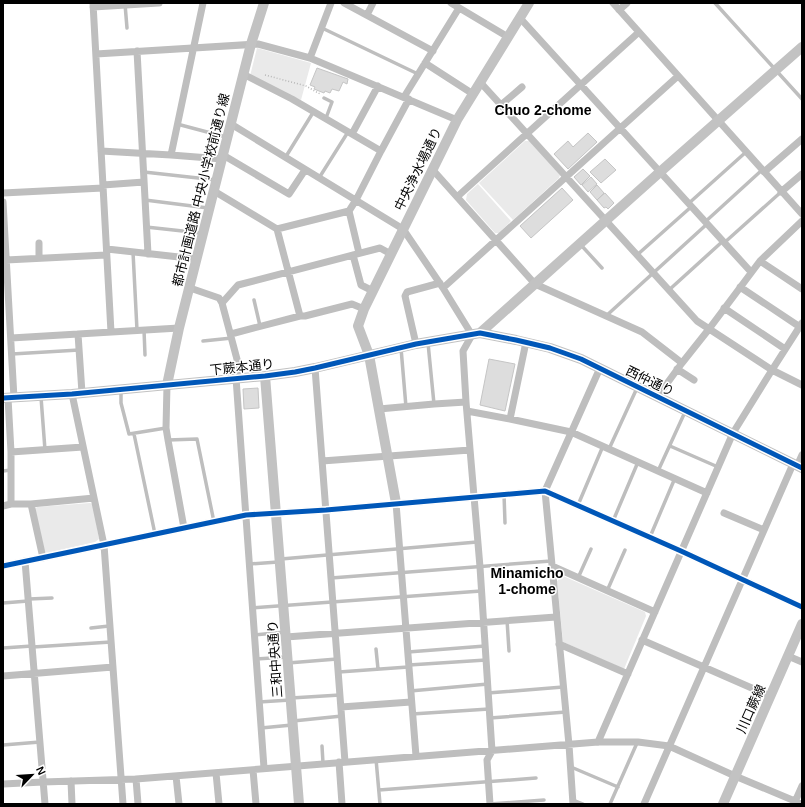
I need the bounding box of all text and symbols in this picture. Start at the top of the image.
street label: 都市計画道路 中央小学校前通り線 [170,92,232,288]
district label: Chuo 2-chome [494,102,592,118]
street label: 中央浄水場通り [391,125,445,213]
street label: 下蕨本通り [209,356,275,378]
street label: 西仲通り [623,363,677,399]
district label: Minamicho 1-chome [490,565,564,597]
street label: 三和中央通り [265,620,285,698]
street label: 川口蕨線 [734,682,768,736]
north arrow [12,755,52,795]
text: N [34,765,48,777]

